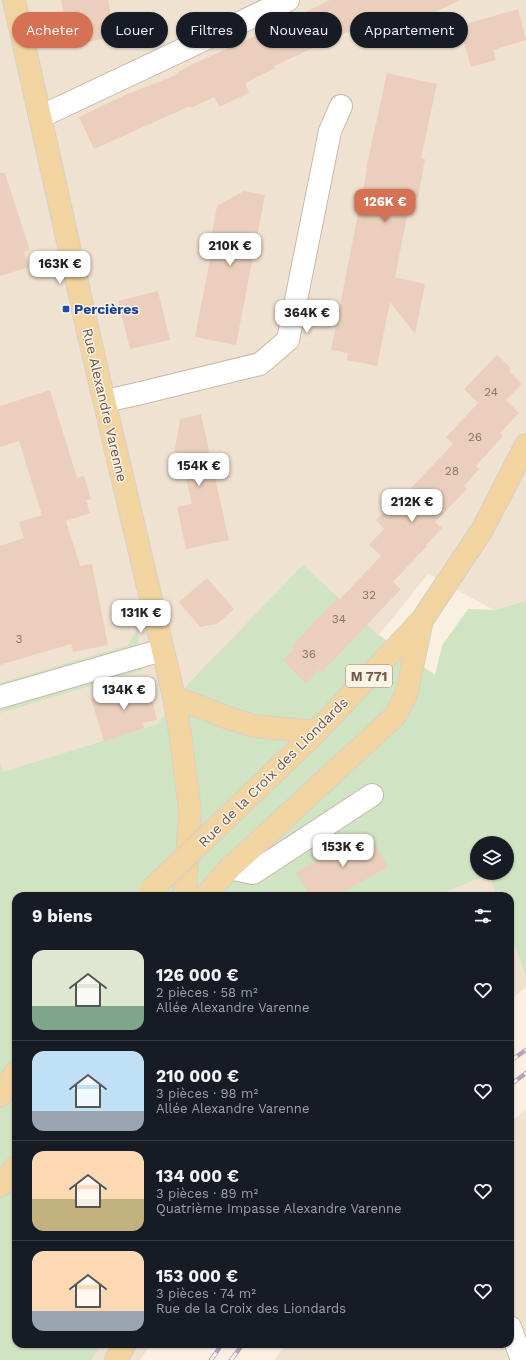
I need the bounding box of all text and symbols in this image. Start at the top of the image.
chip: Acheter [12,12,93,48]
chip: Louer [101,12,168,48]
chip: Filtres [176,12,247,48]
chip: Nouveau [255,12,342,48]
chip: Appartement [350,12,468,48]
pin: 126K € [352,189,418,223]
text: 126K € [363,194,407,209]
pin: 210K € [197,233,263,267]
text: 210K € [208,238,252,253]
pin: 163K € [27,251,93,285]
text: 163K € [38,256,82,271]
pin: 364K € [274,300,340,334]
place label: Percières [74,301,139,317]
marker: Percières [61,304,71,314]
text: 364K € [284,305,330,320]
street label: Rue Alexandre Varenne [80,327,130,483]
house number: 24 [484,385,498,399]
house number: 26 [468,430,482,444]
pin: 154K € [166,453,232,487]
text: 154K € [177,458,221,473]
house number: 28 [445,464,459,478]
pin: 212K € [379,489,445,523]
text: 212K € [391,494,433,509]
house number: 32 [362,588,376,602]
pin: 131K € [108,600,174,634]
text: 131K € [121,605,161,620]
house number: 34 [332,612,346,626]
house number: 3 [16,632,23,646]
house number: 36 [302,647,316,661]
road number: M 771 [346,665,392,687]
pin: 134K € [91,677,157,711]
text: 134K € [102,682,146,697]
street label: Rue de la Croix des Liondards [195,694,351,850]
pin: 153K € [310,834,376,868]
map controls [470,836,514,880]
button: layers [470,836,514,880]
text: 153K € [322,839,364,854]
icon: filters [472,905,494,927]
text: 9 biens [32,906,92,926]
text: 126 000 € [156,965,238,985]
icon: home [64,966,112,1014]
icon: heart [472,979,494,1001]
text: 2 pièces · 58 m² [156,985,258,1000]
text: Allée Alexandre Varenne [156,1000,309,1015]
text: 210 000 € [156,1066,239,1086]
icon: home [64,1067,112,1115]
icon: heart [472,1080,494,1102]
text: 3 pièces · 98 m² [156,1086,258,1101]
text: Allée Alexandre Varenne [156,1101,309,1116]
text: 134 000 € [156,1166,239,1186]
icon: home [64,1167,112,1215]
icon: heart [472,1180,494,1202]
text: 3 pièces · 89 m² [156,1186,258,1201]
text: Quatrième Impasse Alexandre Varenne [156,1201,402,1216]
text: 153 000 € [156,1266,238,1286]
icon: home [64,1267,112,1315]
icon: heart [472,1280,494,1302]
text: 3 pièces · 74 m² [156,1286,256,1301]
text: Rue de la Croix des Liondards [156,1301,346,1316]

